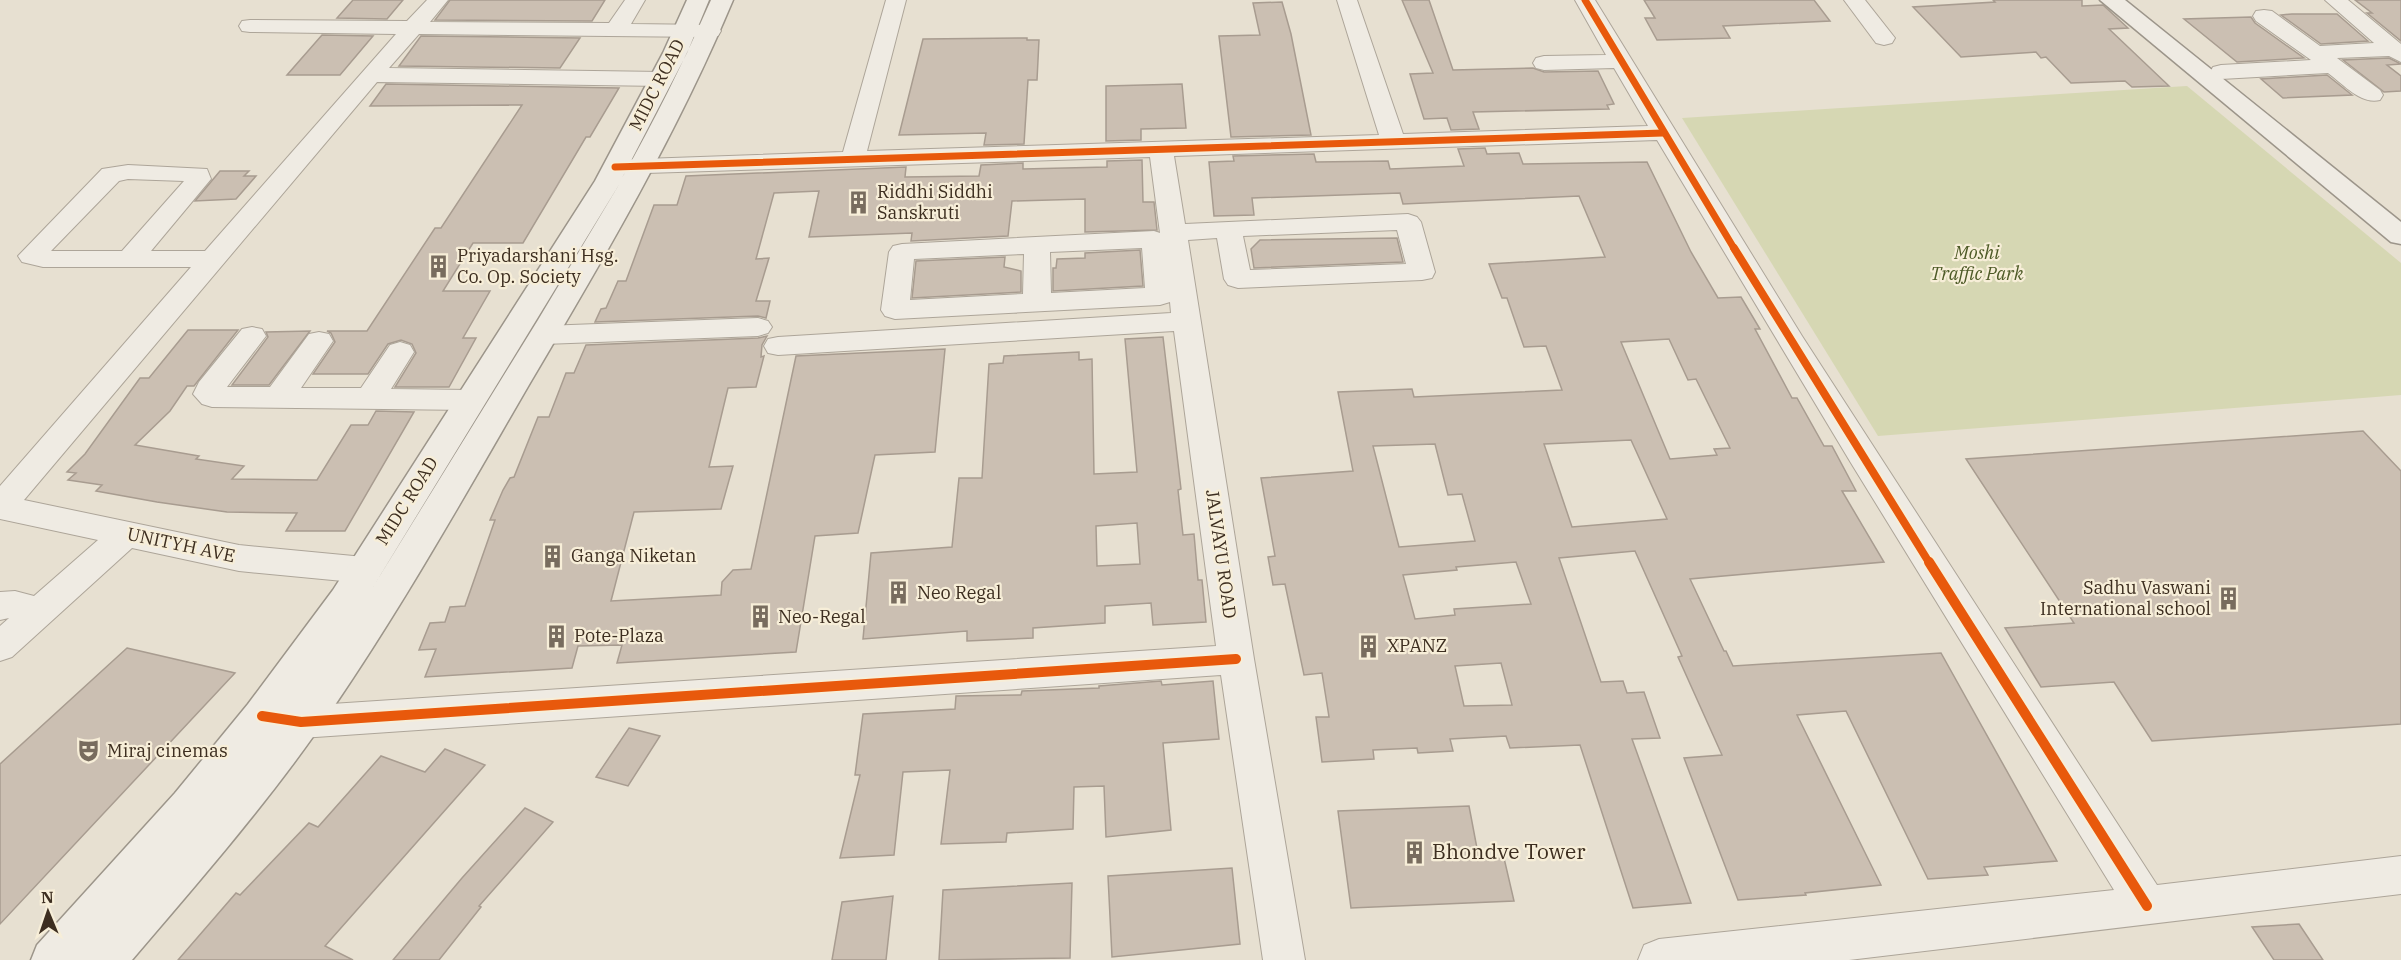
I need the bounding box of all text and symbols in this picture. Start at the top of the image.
street label: MIDC ROAD [624,35,690,135]
place label: Riddhi Siddhi Sanskruti [877,180,993,224]
building icon: Riddhi Siddhi Sanskruti [846,189,872,215]
park label: Moshi Traffic Park [1931,241,2024,285]
place label: Priyadarshani Hsg. Co. Op. Society [457,244,618,288]
building icon: Priyadarshani Hsg. Co. Op. Society [426,253,452,279]
street label: MIDC ROAD [370,452,443,549]
street label: JALVAYU ROAD [1201,488,1242,620]
street label: UNITYH AVE [125,522,237,567]
building icon: Ganga Niketan [540,543,566,569]
place label: Ganga Niketan [571,544,696,567]
place label: Sadhu Vaswani International school [2040,576,2211,620]
building icon: Neo Regal [886,580,912,606]
place label: Neo Regal [917,581,1001,604]
building icon: Sadhu Vaswani International school [2216,585,2242,611]
building icon: Neo-Regal [747,604,773,630]
place label: Neo-Regal [778,605,866,628]
building icon: Pote-Plaza [543,623,569,649]
place label: Pote-Plaza [574,624,664,647]
building icon: XPANZ [1356,633,1382,659]
place label: XPANZ [1387,634,1447,657]
theatre icon: Miraj cinemas [76,738,102,764]
place label: Miraj cinemas [107,739,228,762]
place label: Bhondve Tower [1432,837,1586,865]
building icon: Bhondve Tower [1401,839,1427,865]
north arrow [18,882,78,942]
text: N [41,887,54,907]

